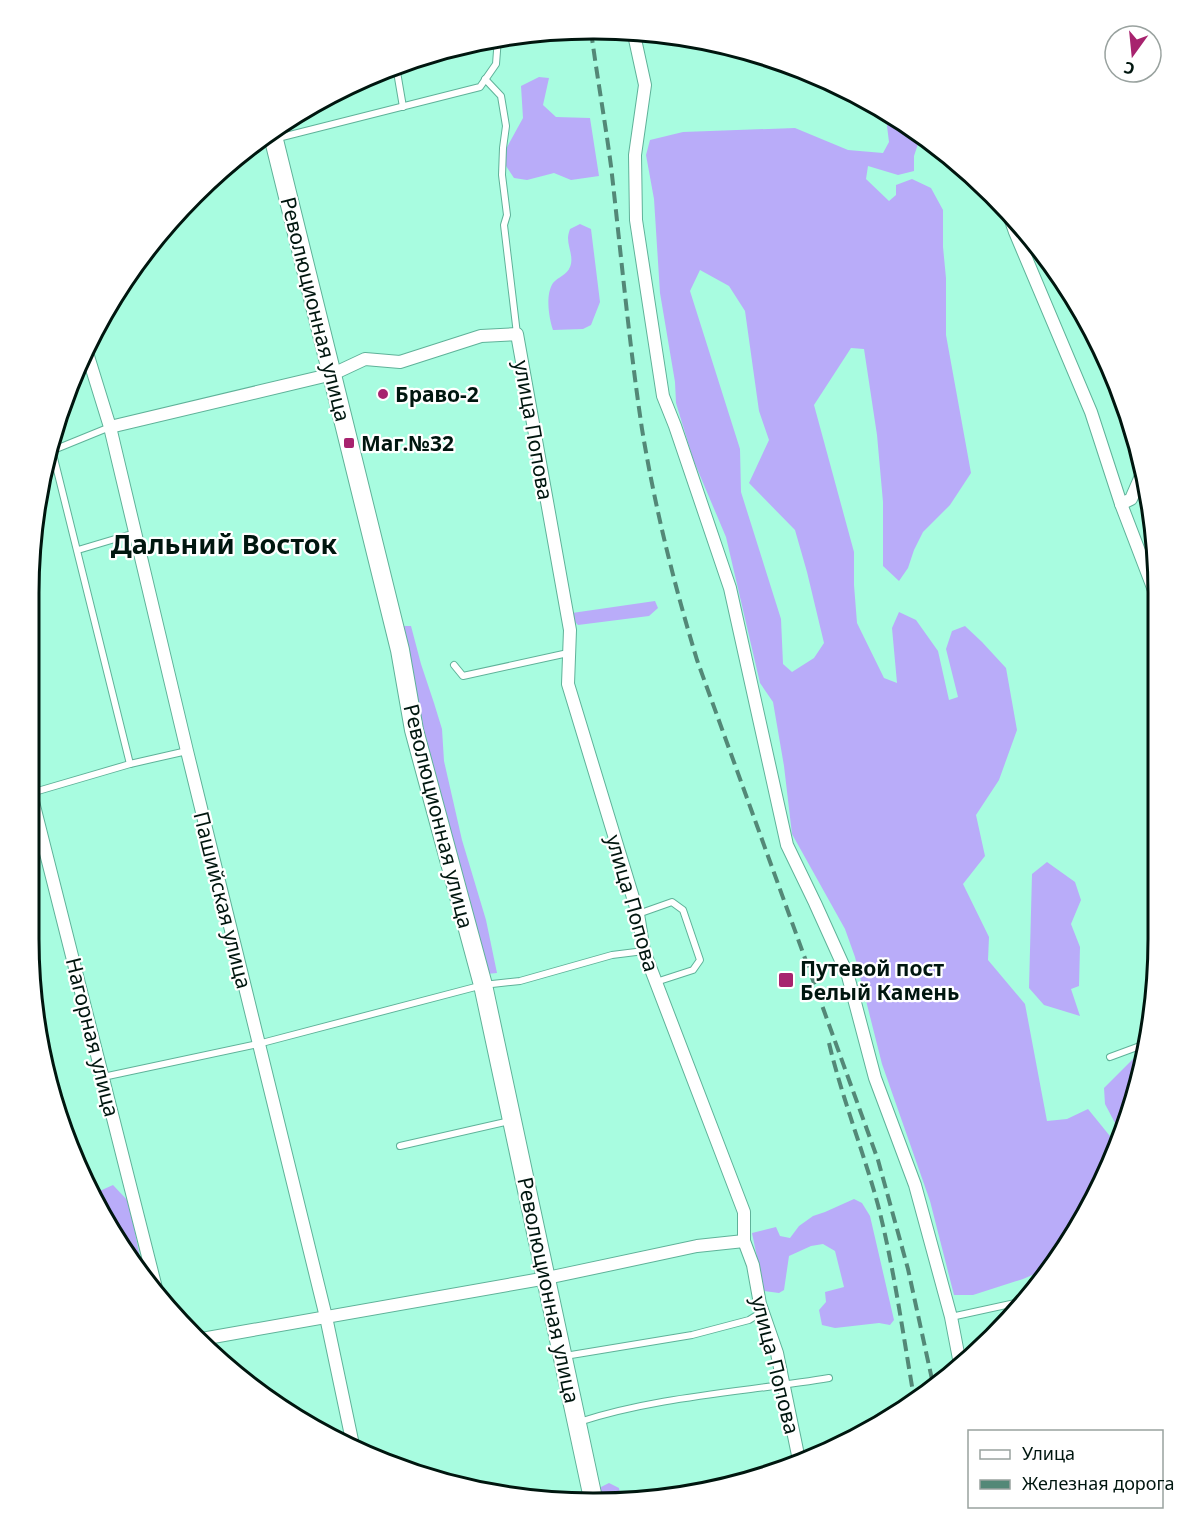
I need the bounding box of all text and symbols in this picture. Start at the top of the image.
north arrow [1103,24,1163,84]
text: С [1121,57,1137,80]
street label: Революционная улица [275,194,357,424]
street label: улица Попова [508,358,560,502]
place label: Браво-2 [395,380,479,408]
marker: Браво-2 [376,387,390,401]
place label: Маг.№32 [361,429,454,457]
marker: Маг.№32 [342,436,356,450]
district label: Дальний Восток [111,525,338,562]
street label: Революционная улица [398,701,480,931]
street label: Пашийская улица [187,808,259,992]
street label: улица Попова [600,831,666,975]
street label: Нагорная улица [60,954,126,1120]
place label: Путевой пост Белый Камень [800,954,959,1006]
marker: Путевой пост Белый Камень [777,971,795,989]
street label: Революционная улица [511,1174,587,1406]
street label: улица Попова [745,1293,807,1437]
legend [968,1430,1163,1508]
text: Улица [1022,1441,1075,1465]
text: Железная дорога [1022,1471,1174,1495]

